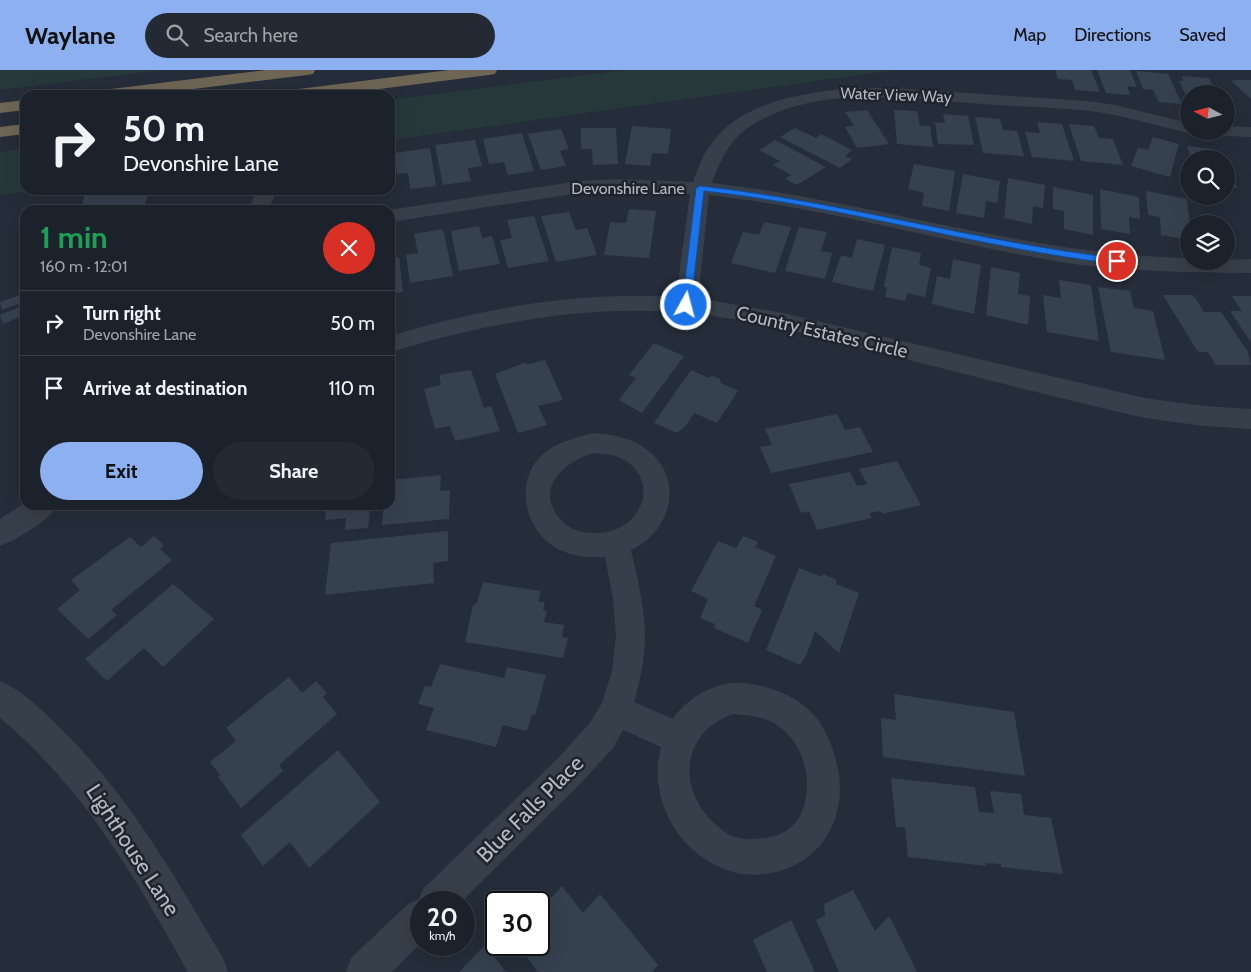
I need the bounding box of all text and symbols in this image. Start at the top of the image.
search box [145,13,495,58]
text: Waylane [25,21,115,50]
icon: search [163,21,191,49]
text: Search here [203,24,298,47]
text: Map [1013,24,1046,46]
text: Directions [1074,24,1151,46]
text: Saved [1179,24,1226,46]
street label: Water View Way [840,84,952,106]
north arrow [1180,85,1235,140]
map controls [1180,85,1235,270]
text: 50 m [123,107,205,150]
icon: right [40,110,105,175]
text: Devonshire Lane [123,150,279,177]
button: search [1180,150,1235,205]
street label: Devonshire Lane [571,179,685,198]
button: layers [1180,215,1235,270]
text: 1 min [40,219,108,256]
button: close [323,222,375,274]
pin [1096,240,1138,282]
icon: arrive [1103,247,1131,275]
text: 160 m · 12:01 [40,257,127,276]
position arrow [659,278,711,330]
street label: Country Estates Circle [734,301,910,363]
text: Turn right [83,302,161,325]
icon: right [40,309,68,337]
text: 50 m [331,312,375,335]
text: Devonshire Lane [83,325,196,344]
icon: arrive [40,374,68,402]
text: Arrive at destination [83,377,247,400]
text: 110 m [328,377,375,400]
button: Exit [40,442,203,500]
button: Share [213,442,375,500]
street label: Blue Falls Place [471,750,589,868]
street label: Lighthouse Lane [80,779,186,921]
speed limit sign: 30 [485,891,550,956]
text: 20 [427,902,458,932]
text: km/h [429,928,456,943]

